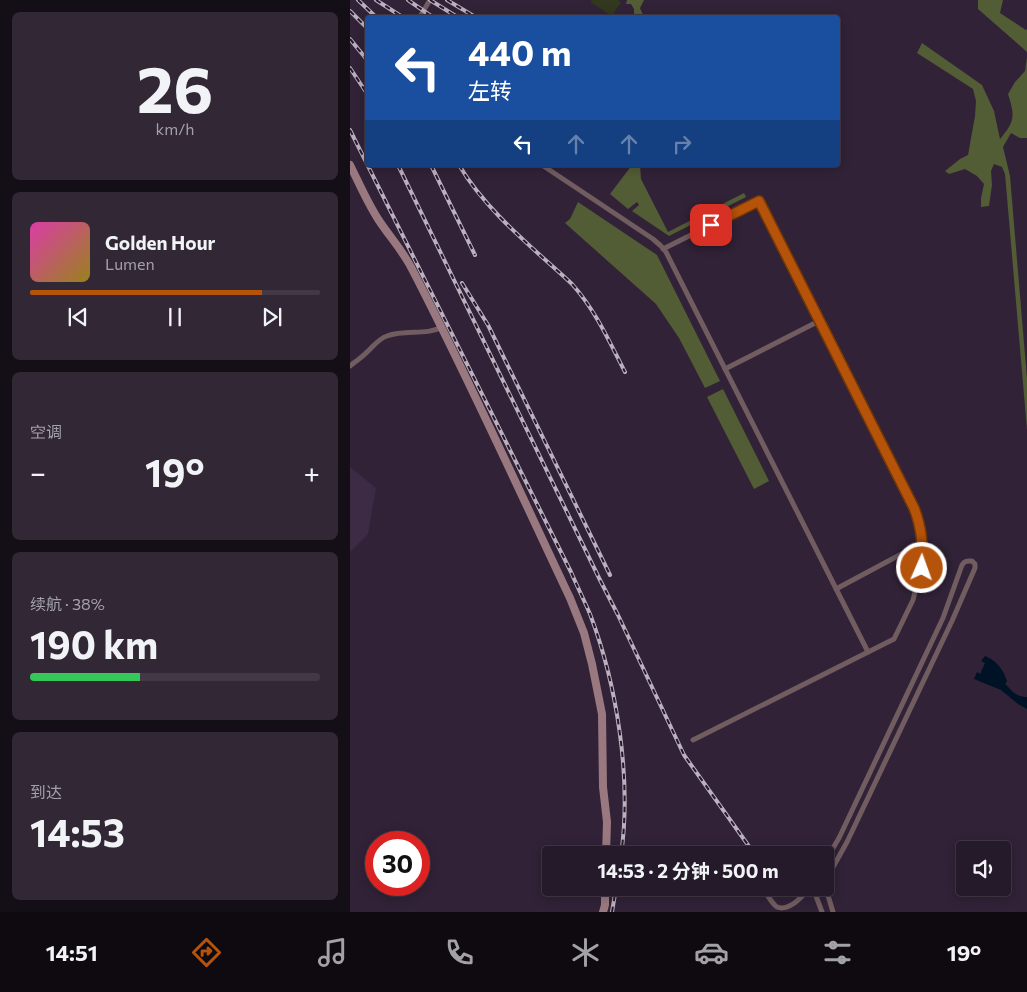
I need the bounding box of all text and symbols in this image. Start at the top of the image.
text: 440 m [468,30,571,73]
icon: left [385,35,450,100]
text: 26 [137,47,213,126]
text: 左转 [468,77,512,104]
text: km/h [156,119,194,138]
icon: left [509,130,537,158]
icon: ahead [562,130,590,158]
icon: ahead [615,130,643,158]
icon: right [668,130,696,158]
pin [690,204,732,246]
icon: arrive [697,211,725,239]
text: Golden Hour [105,231,215,254]
text: Lumen [105,254,155,273]
icon: previous [64,303,92,331]
icon: pause [161,303,189,331]
icon: next [258,303,286,331]
text: 空调 [30,422,62,441]
text: 19° [145,448,205,495]
text: − [30,455,46,489]
text: + [304,455,320,489]
position arrow [895,541,947,593]
text: 续航 · 38% [30,594,105,613]
text: 190 km [30,620,158,667]
text: 到达 [30,782,62,801]
text: 14:53 [30,808,125,855]
speed limit sign: 30 [365,831,430,896]
map controls [956,841,1011,896]
button: sound [956,841,1011,896]
text: 14:53 · 2 分钟 · 500 m [598,859,778,882]
icon: directions [189,935,224,970]
icon: music [315,935,350,970]
icon: phone [442,935,477,970]
icon: climate [568,935,603,970]
icon: car [694,935,729,970]
icon: filters [820,935,855,970]
text: 14:51 [46,939,98,966]
text: 19° [947,939,981,966]

